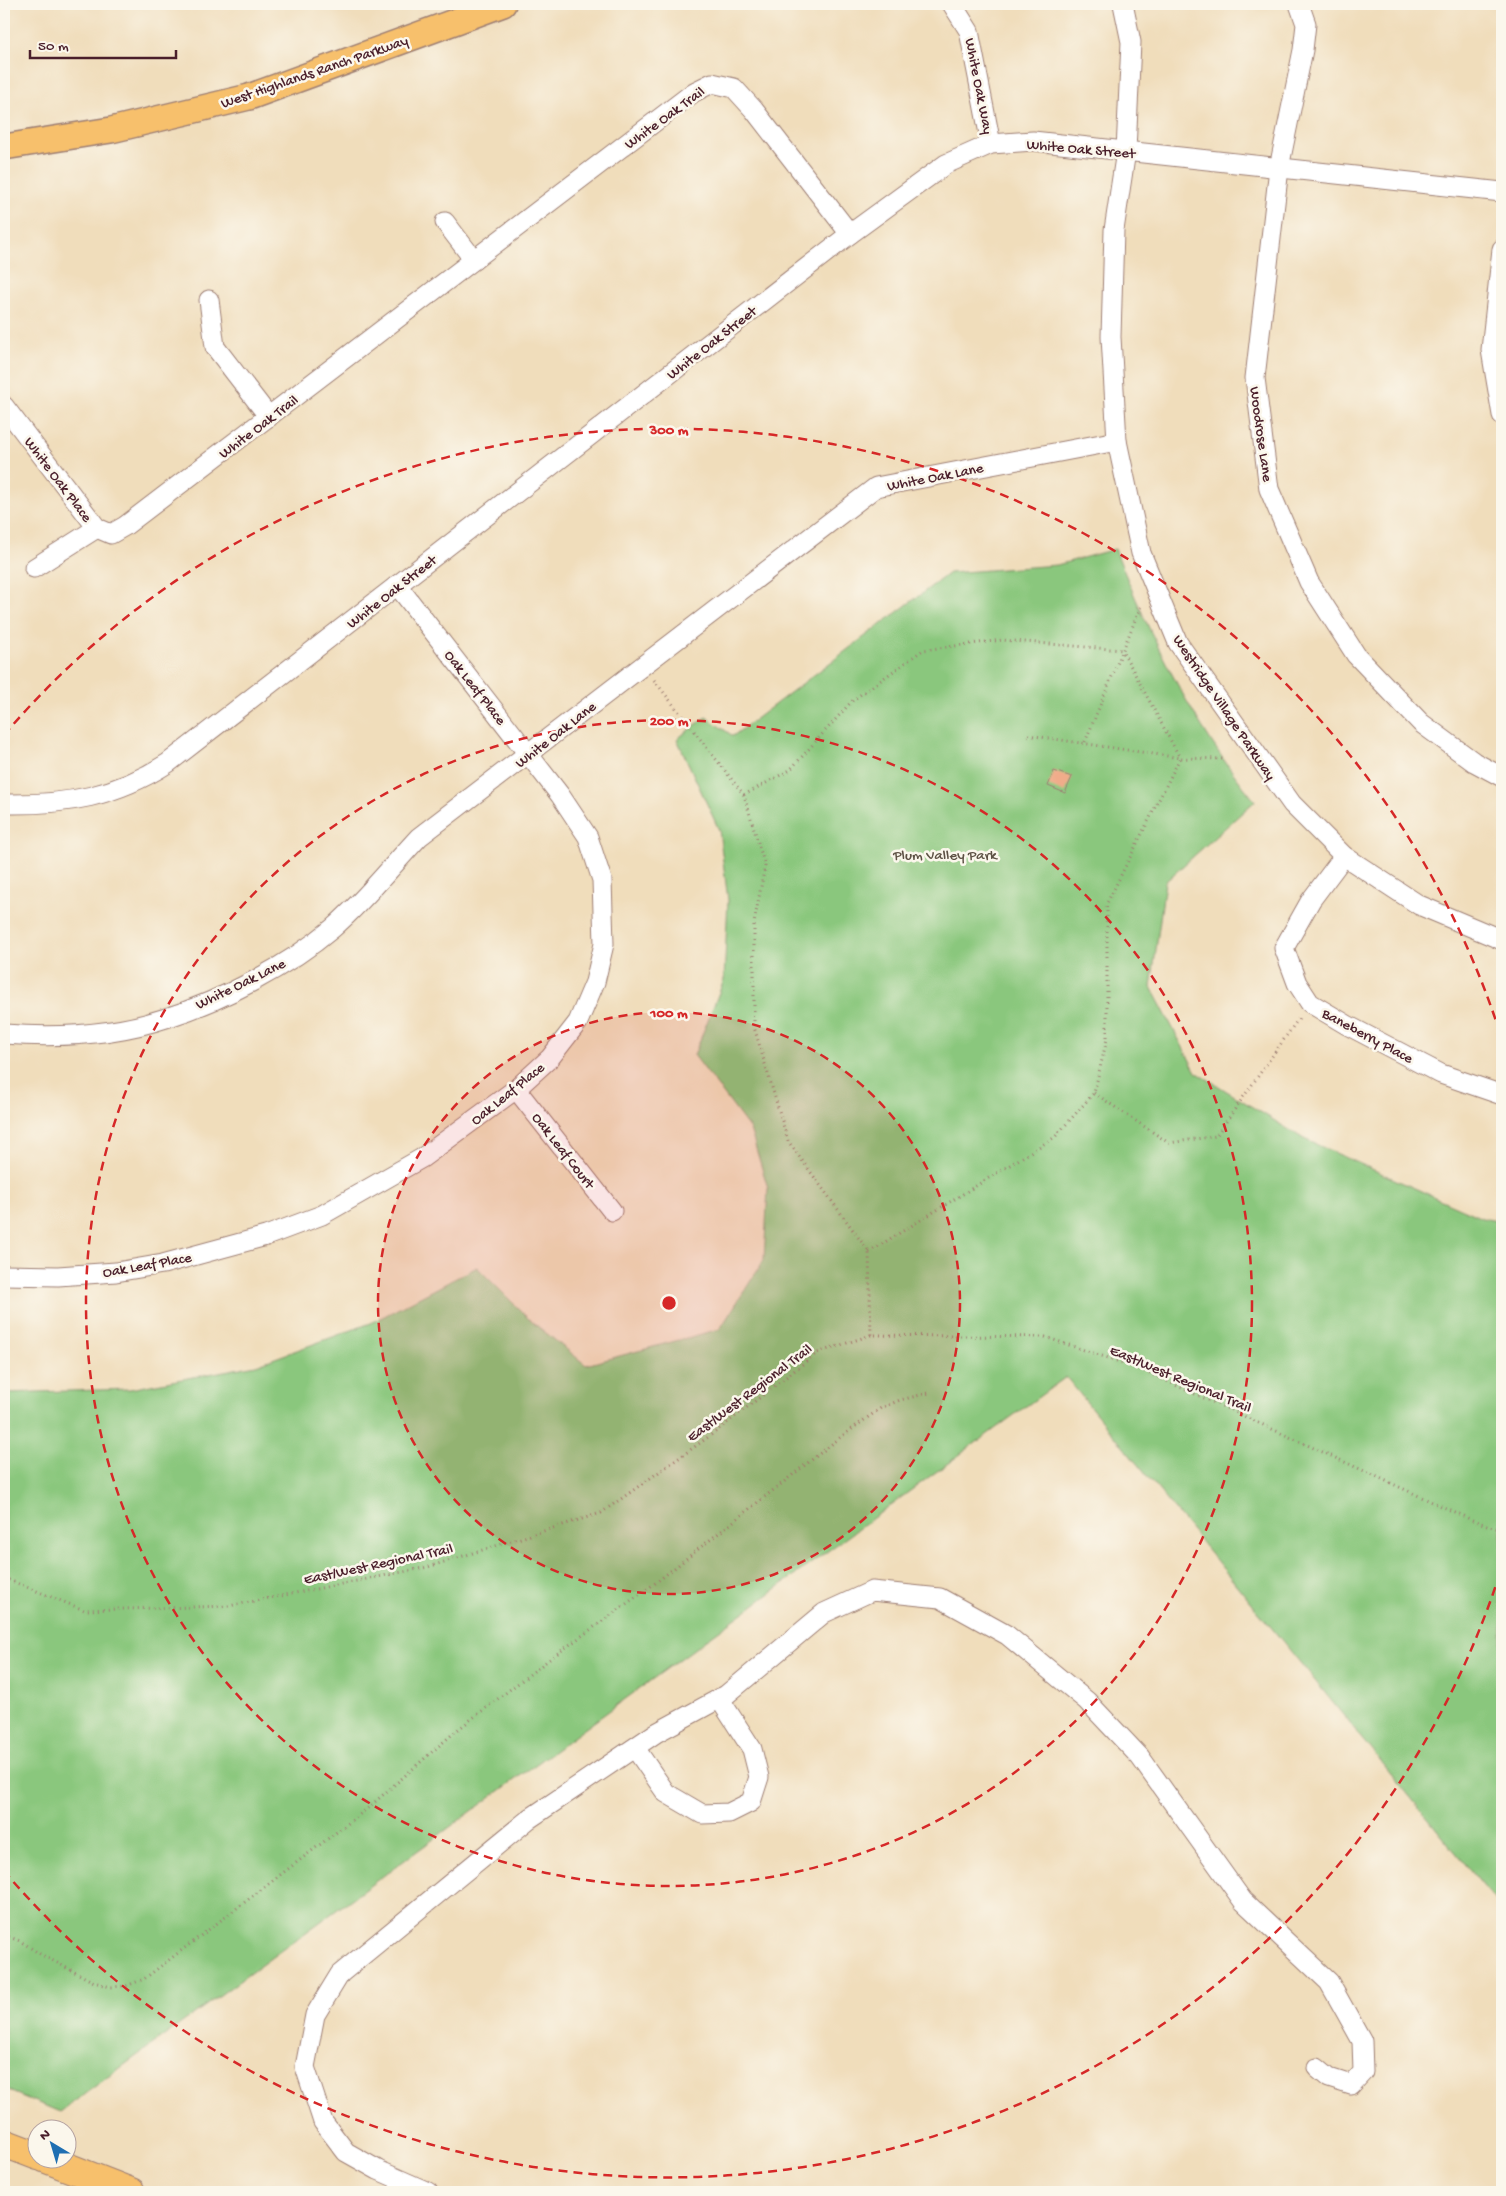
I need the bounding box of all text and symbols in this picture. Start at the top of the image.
scale bar [30,28,176,60]
street label: West Highlands Ranch Parkway [219,32,411,113]
street label: White Oak Way [960,37,996,137]
text: 50 m [38,38,69,56]
street label: White Oak Trail [621,83,709,154]
street label: White Oak Street [1026,136,1138,164]
street label: White Oak Street [664,302,762,384]
street label: Woodrose Lane [1244,386,1276,483]
street label: White Oak Trail [216,392,303,463]
text: 300 m [648,422,689,440]
street label: White Oak Place [20,434,95,526]
street label: White Oak Lane [886,460,985,496]
street label: White Oak Street [344,551,442,633]
street label: Westridge Village Parkway [1168,632,1279,785]
street label: Oak Leaf Place [440,647,509,729]
street label: White Oak Lane [512,698,600,773]
text: 200 m [650,713,689,731]
park label: Plum Valley Park [892,847,998,865]
street label: White Oak Lane [193,955,289,1014]
text: 100 m [649,1005,688,1023]
street label: Baneberry Place [1317,1005,1416,1069]
street label: Oak Leaf Place [468,1059,549,1130]
street label: Oak Leaf Court [527,1110,599,1194]
street label: Oak Leaf Place [101,1249,194,1283]
centre of rings [660,1294,678,1312]
street label: East/West Regional Trail [684,1341,816,1447]
street label: East/West Regional Trail [1107,1342,1254,1418]
street label: East/West Regional Trail [302,1540,455,1590]
north arrow [28,2118,78,2168]
text: N [37,2126,54,2145]

